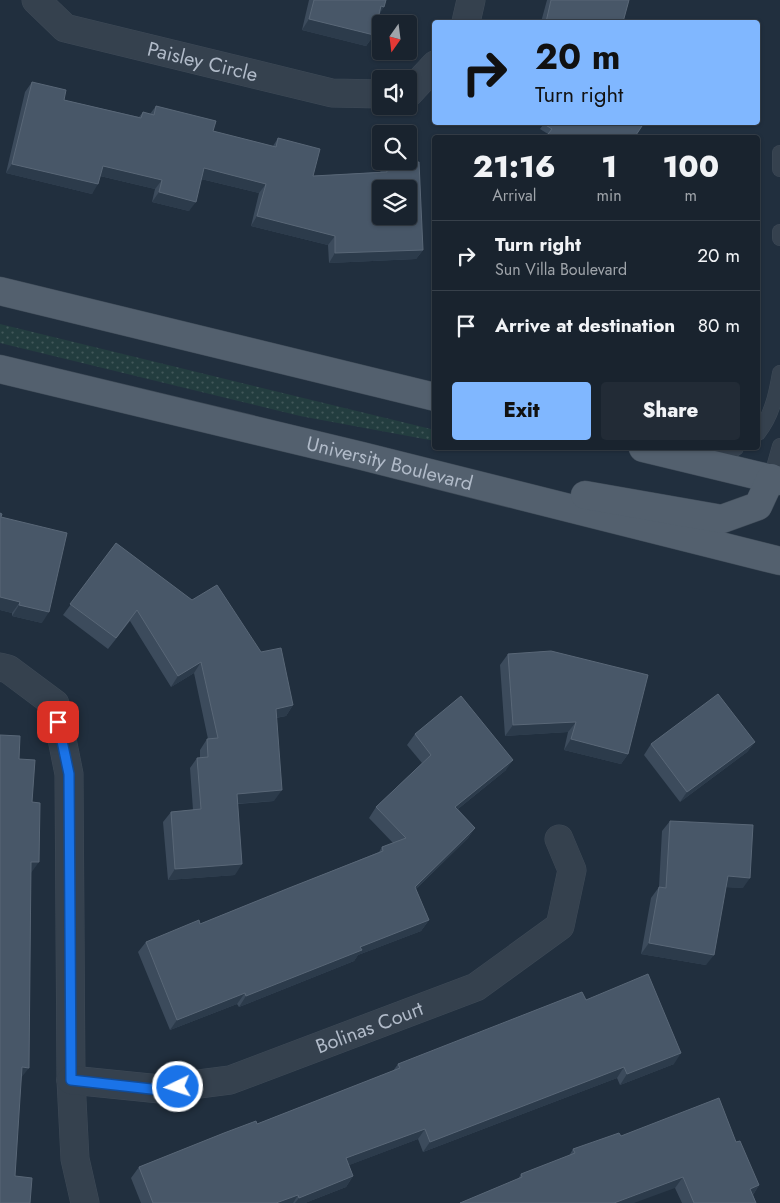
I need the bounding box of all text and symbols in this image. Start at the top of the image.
north arrow [372,15,418,60]
map controls [372,15,417,225]
text: 20 m [535,32,620,82]
street label: Paisley Circle [144,35,261,89]
icon: right [452,40,517,105]
button: sound [372,70,417,115]
text: Turn right [535,78,623,110]
button: search [372,125,417,170]
text: 21:16 [473,145,556,188]
text: 1 [601,145,617,188]
text: 100 [662,145,719,188]
button: layers [372,180,417,225]
text: Arrival [492,184,536,207]
text: min [597,184,622,207]
text: m [685,184,697,207]
text: Turn right [495,231,581,258]
icon: right [452,242,480,270]
text: 20 m [697,242,740,269]
text: Sun Villa Boulevard [495,258,627,281]
icon: arrive [452,312,480,340]
text: Arrive at destination [495,312,675,339]
text: 80 m [698,312,740,339]
button: Exit [452,382,591,440]
button: Share [601,382,740,440]
street label: University Boulevard [303,429,476,498]
pin [37,701,79,743]
icon: arrive [44,708,72,736]
street label: Bolinas Court [312,994,428,1061]
position arrow [151,1060,203,1112]

